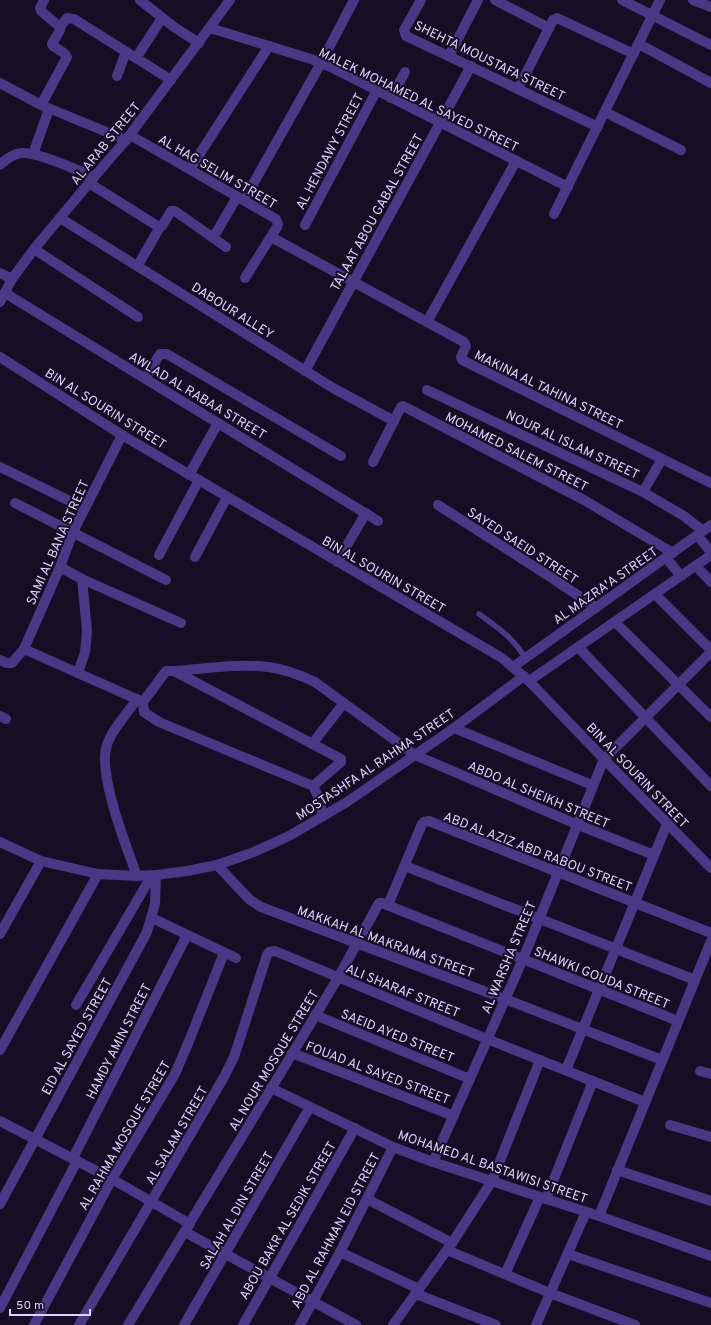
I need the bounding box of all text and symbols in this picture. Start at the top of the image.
street label: SHEHTA MOUSTAFA STREET [411,18,567,105]
street label: MALEK MOHAMED AL SAYED STREET [316,45,521,156]
street label: AL HENDAWY STREET [293,91,368,213]
street label: AL ARAB STREET [68,100,145,189]
street label: AL HAG SELIM STREET [155,132,279,213]
street label: TALAAT ABOU GABAL STREET [328,132,428,294]
street label: DABOUR ALLEY [188,280,276,343]
street label: MAKINA AL TAHINA STREET [471,348,625,434]
street label: AWLAD AL RABAA STREET [125,349,268,444]
street label: BIN AL SOURIN STREET [41,366,169,454]
street label: NOUR AL ISLAM STREET [503,408,641,484]
street label: MOHAMED SALEM STREET [442,410,590,496]
street label: SAMI AL BANA STREET [24,478,94,608]
street label: SAYED SAEID STREET [464,505,580,588]
street label: BIN AL SOURIN STREET [318,534,448,618]
street label: AL MAZRA'A STREET [551,544,662,629]
street label: MOSTASHFA AL RAHMA STREET [294,706,459,825]
street label: BIN AL SOURIN STREET [582,720,691,832]
street label: ABDO AL SHEIKH STREET [465,759,611,833]
street label: ABD AL AZIZ ABD RABOU STREET [441,809,634,896]
street label: AL WARSHA STREET [479,899,541,1016]
street label: MAKKAH AL MAKRAMA STREET [295,903,476,982]
street label: SHAWKI GOUDA STREET [531,944,671,1013]
street label: ALI SHARAF STREET [343,962,462,1022]
street label: EID AL SAYED STREET [39,976,116,1098]
street label: HAMDY AMIN STREET [84,981,156,1103]
street label: AL NOUR MOSQUE STREET [226,988,323,1134]
street label: SAEID AYED STREET [338,1007,456,1067]
street label: FOUAD AL SAYED STREET [303,1039,452,1109]
street label: AL RAHMA MOSQUE STREET [76,1058,175,1214]
street label: AL SALAM STREET [143,1084,212,1188]
street label: MOHAMED AL BASTAWISI STREET [395,1128,589,1208]
street label: ABOU BAKR AL SEDIK STREET [237,1139,341,1303]
street label: SALAH AL DIN STREET [197,1149,278,1273]
street label: ABD AL RAHMAN EID STREET [289,1150,385,1312]
scale bar [10,1291,90,1317]
text: 50 m [16,1298,44,1314]

